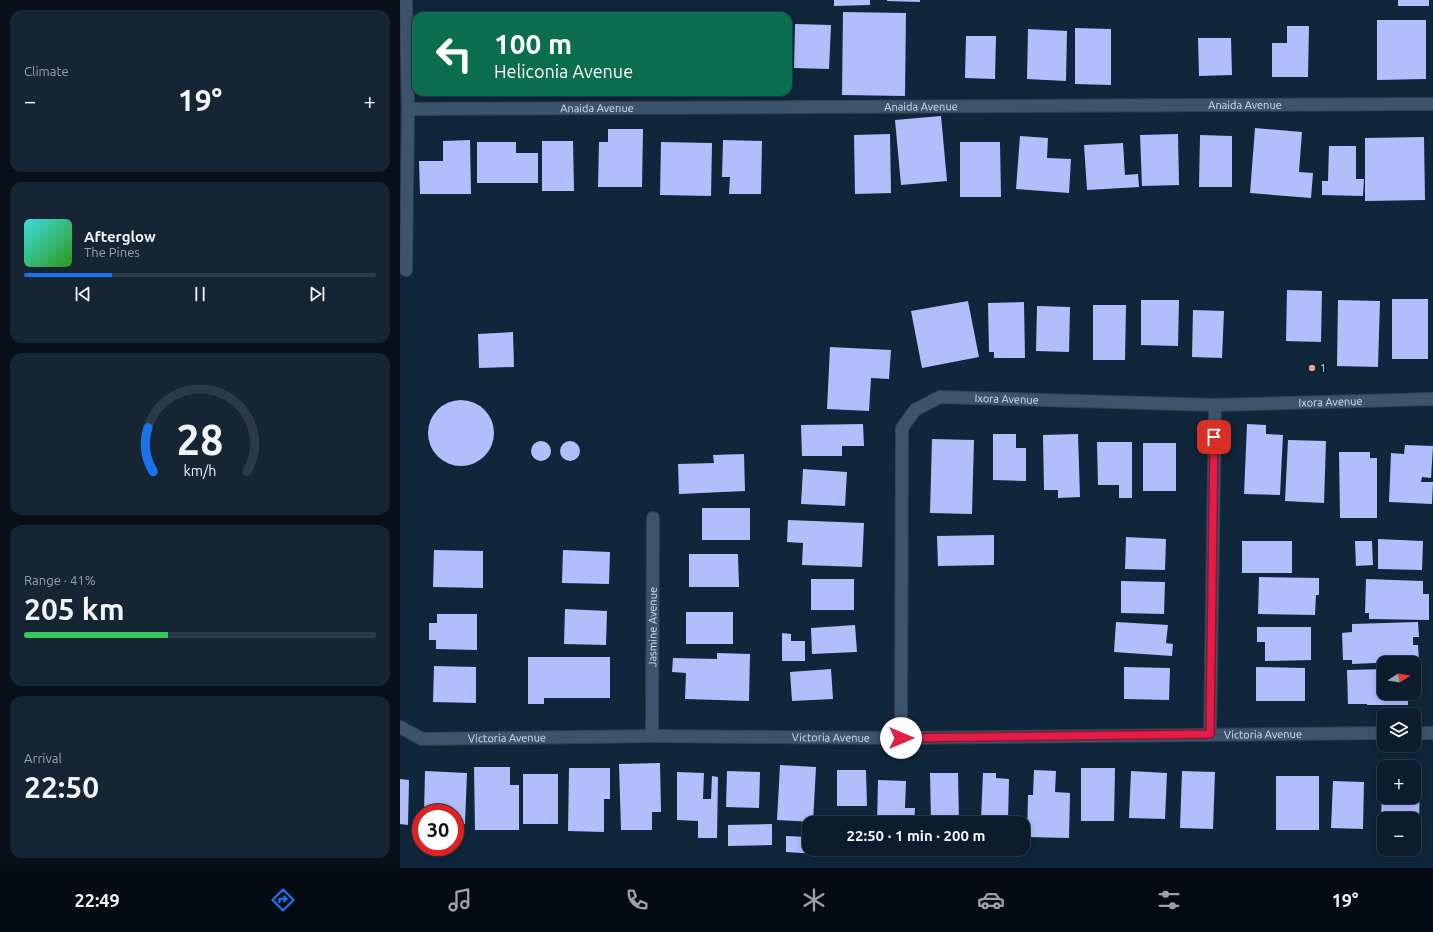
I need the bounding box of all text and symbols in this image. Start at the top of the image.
icon: left [428,28,480,80]
text: 100 m [494,28,572,59]
text: Heliconia Avenue [494,61,633,81]
text: Climate [24,64,69,78]
text: 19° [178,83,222,117]
text: − [24,88,36,113]
text: + [364,88,376,113]
street label: Anaida Avenue [1208,99,1282,111]
street label: Anaida Avenue [884,100,958,113]
street label: Anaida Avenue [560,102,634,114]
text: Afterglow [84,228,156,245]
text: The Pines [84,245,140,259]
icon: previous [72,283,94,305]
icon: pause [189,283,211,305]
icon: next [306,283,328,305]
place label: 1 [1320,362,1326,374]
marker: 1 [1307,363,1317,373]
street label: Ixora Avenue [974,392,1039,406]
street label: Ixora Avenue [1298,395,1363,409]
text: 28 [177,416,223,463]
pin [1197,420,1231,454]
icon: arrive [1203,426,1225,448]
text: km/h [184,463,216,479]
text: Range · 41% [24,573,96,587]
street label: Jasmine Avenue [646,587,659,667]
text: 205 km [24,592,125,626]
north arrow [1377,656,1421,700]
map controls [1377,656,1421,856]
button: layers [1377,708,1421,752]
position arrow [880,717,922,759]
street label: Victoria Avenue [1224,728,1302,741]
street label: Victoria Avenue [468,731,546,744]
street label: Victoria Avenue [792,731,870,744]
text: Arrival [24,751,62,765]
button: + [1377,760,1421,804]
text: 22:50 [24,770,99,804]
speed limit sign: 30 [412,804,464,856]
button: − [1377,812,1421,856]
text: 22:50 · 1 min · 200 m [847,827,985,844]
icon: directions [269,886,297,914]
icon: music [446,886,474,914]
icon: phone [623,886,651,914]
icon: climate [800,886,828,914]
icon: car [977,886,1005,914]
icon: filters [1155,886,1183,914]
text: 22:49 [75,890,120,910]
text: 19° [1332,890,1358,910]

